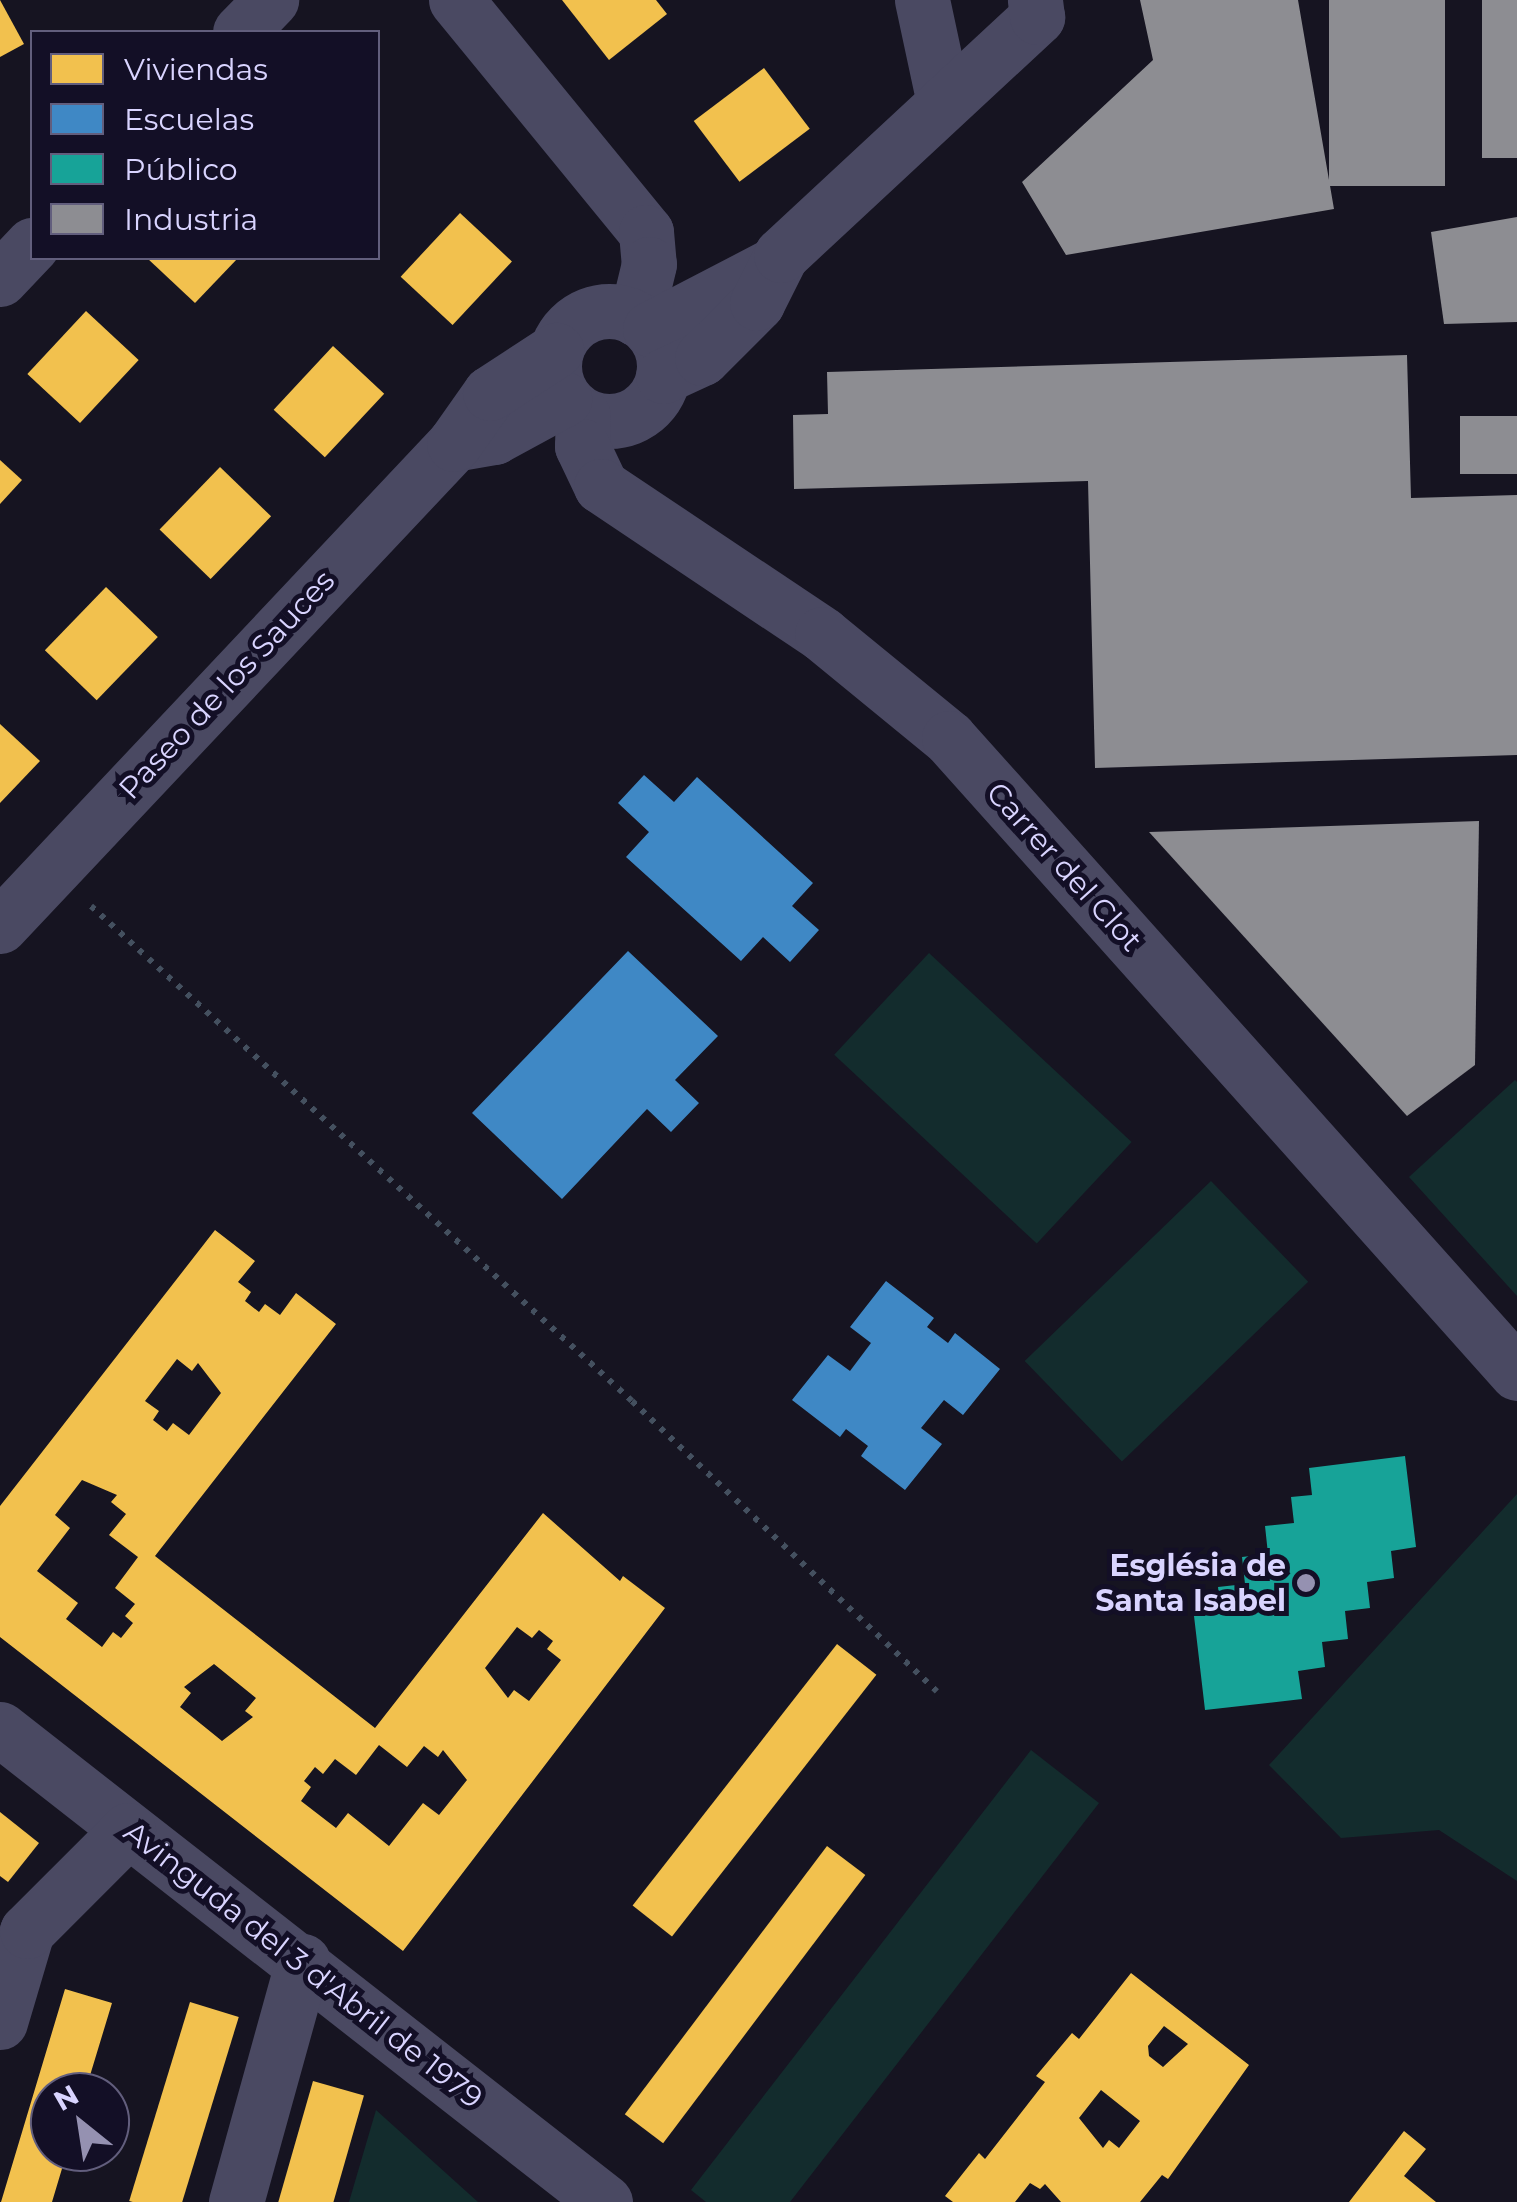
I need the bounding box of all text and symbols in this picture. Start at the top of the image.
legend [30,30,380,260]
text: Viviendas [124,51,268,88]
text: Escuelas [124,101,254,138]
text: Público [124,151,238,188]
text: Industria [124,201,258,238]
street label: Paseo de los Sauces [112,563,342,807]
street label: Carrer del Clot [979,775,1149,959]
place label: Església de Santa Isabel [1095,1548,1286,1618]
marker: Església de Santa Isabel [1295,1572,1317,1594]
street label: Avinguda del 3 d'Abril de 1979 [117,1814,489,2116]
north arrow [30,2072,130,2172]
text: N [48,2077,84,2118]

